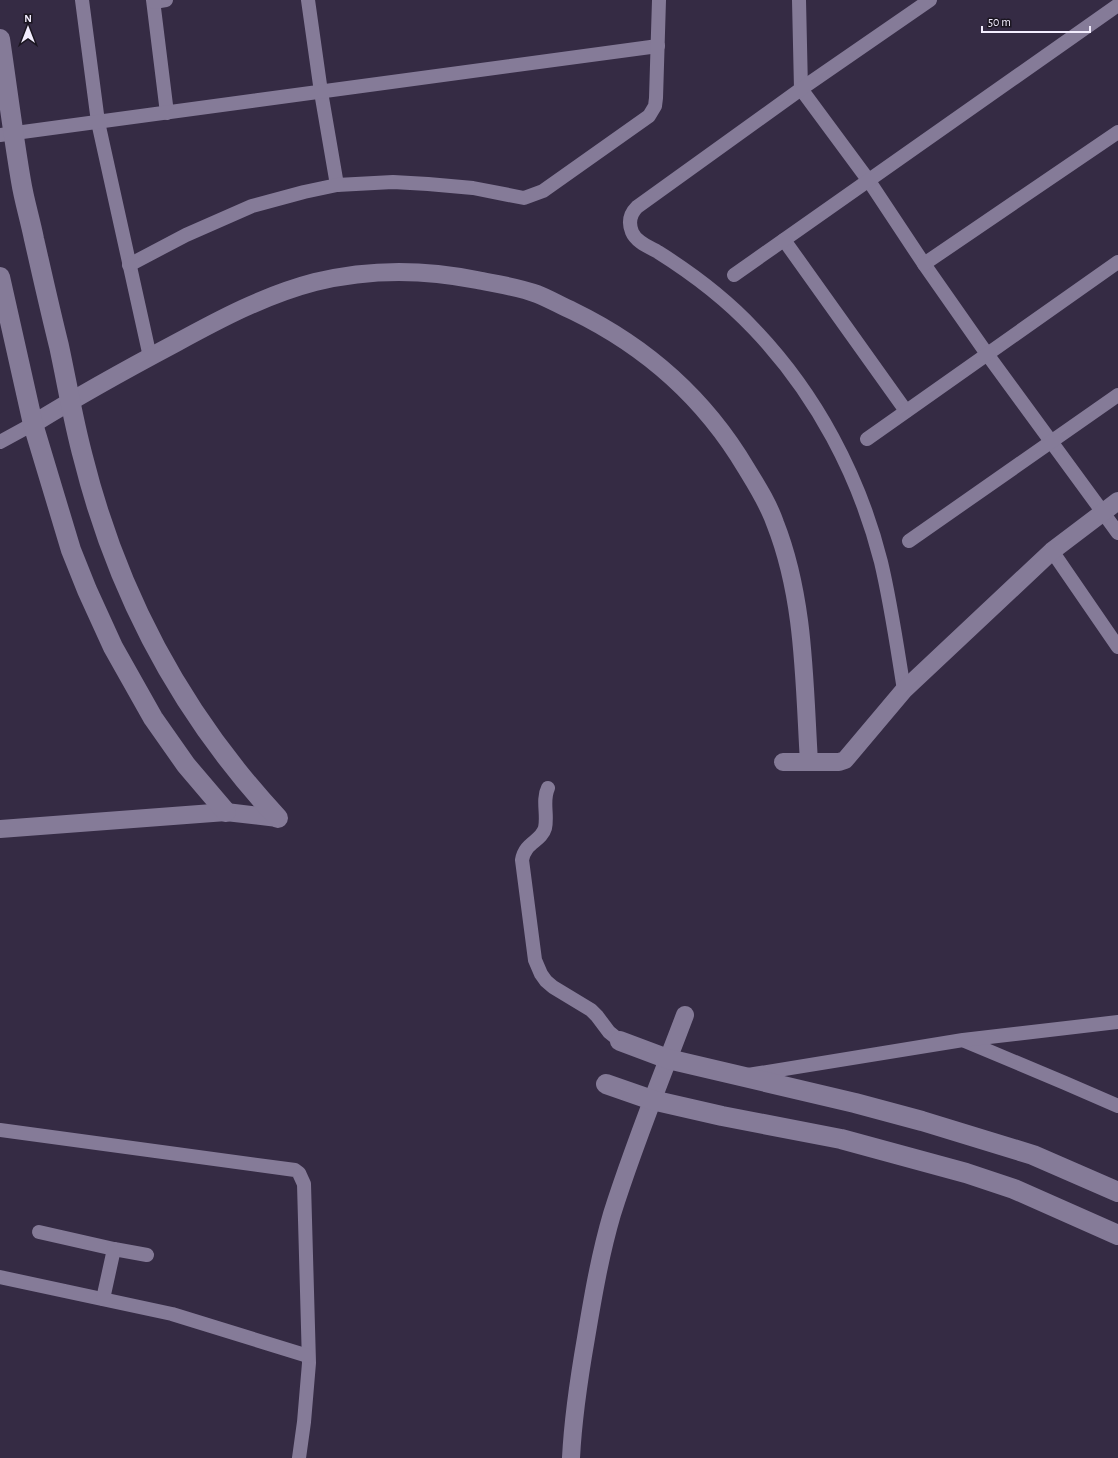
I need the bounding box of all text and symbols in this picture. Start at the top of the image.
north arrow [8,8,48,48]
scale bar [982,8,1090,34]
text: N [24,13,32,24]
text: 50 m [988,16,1011,28]

